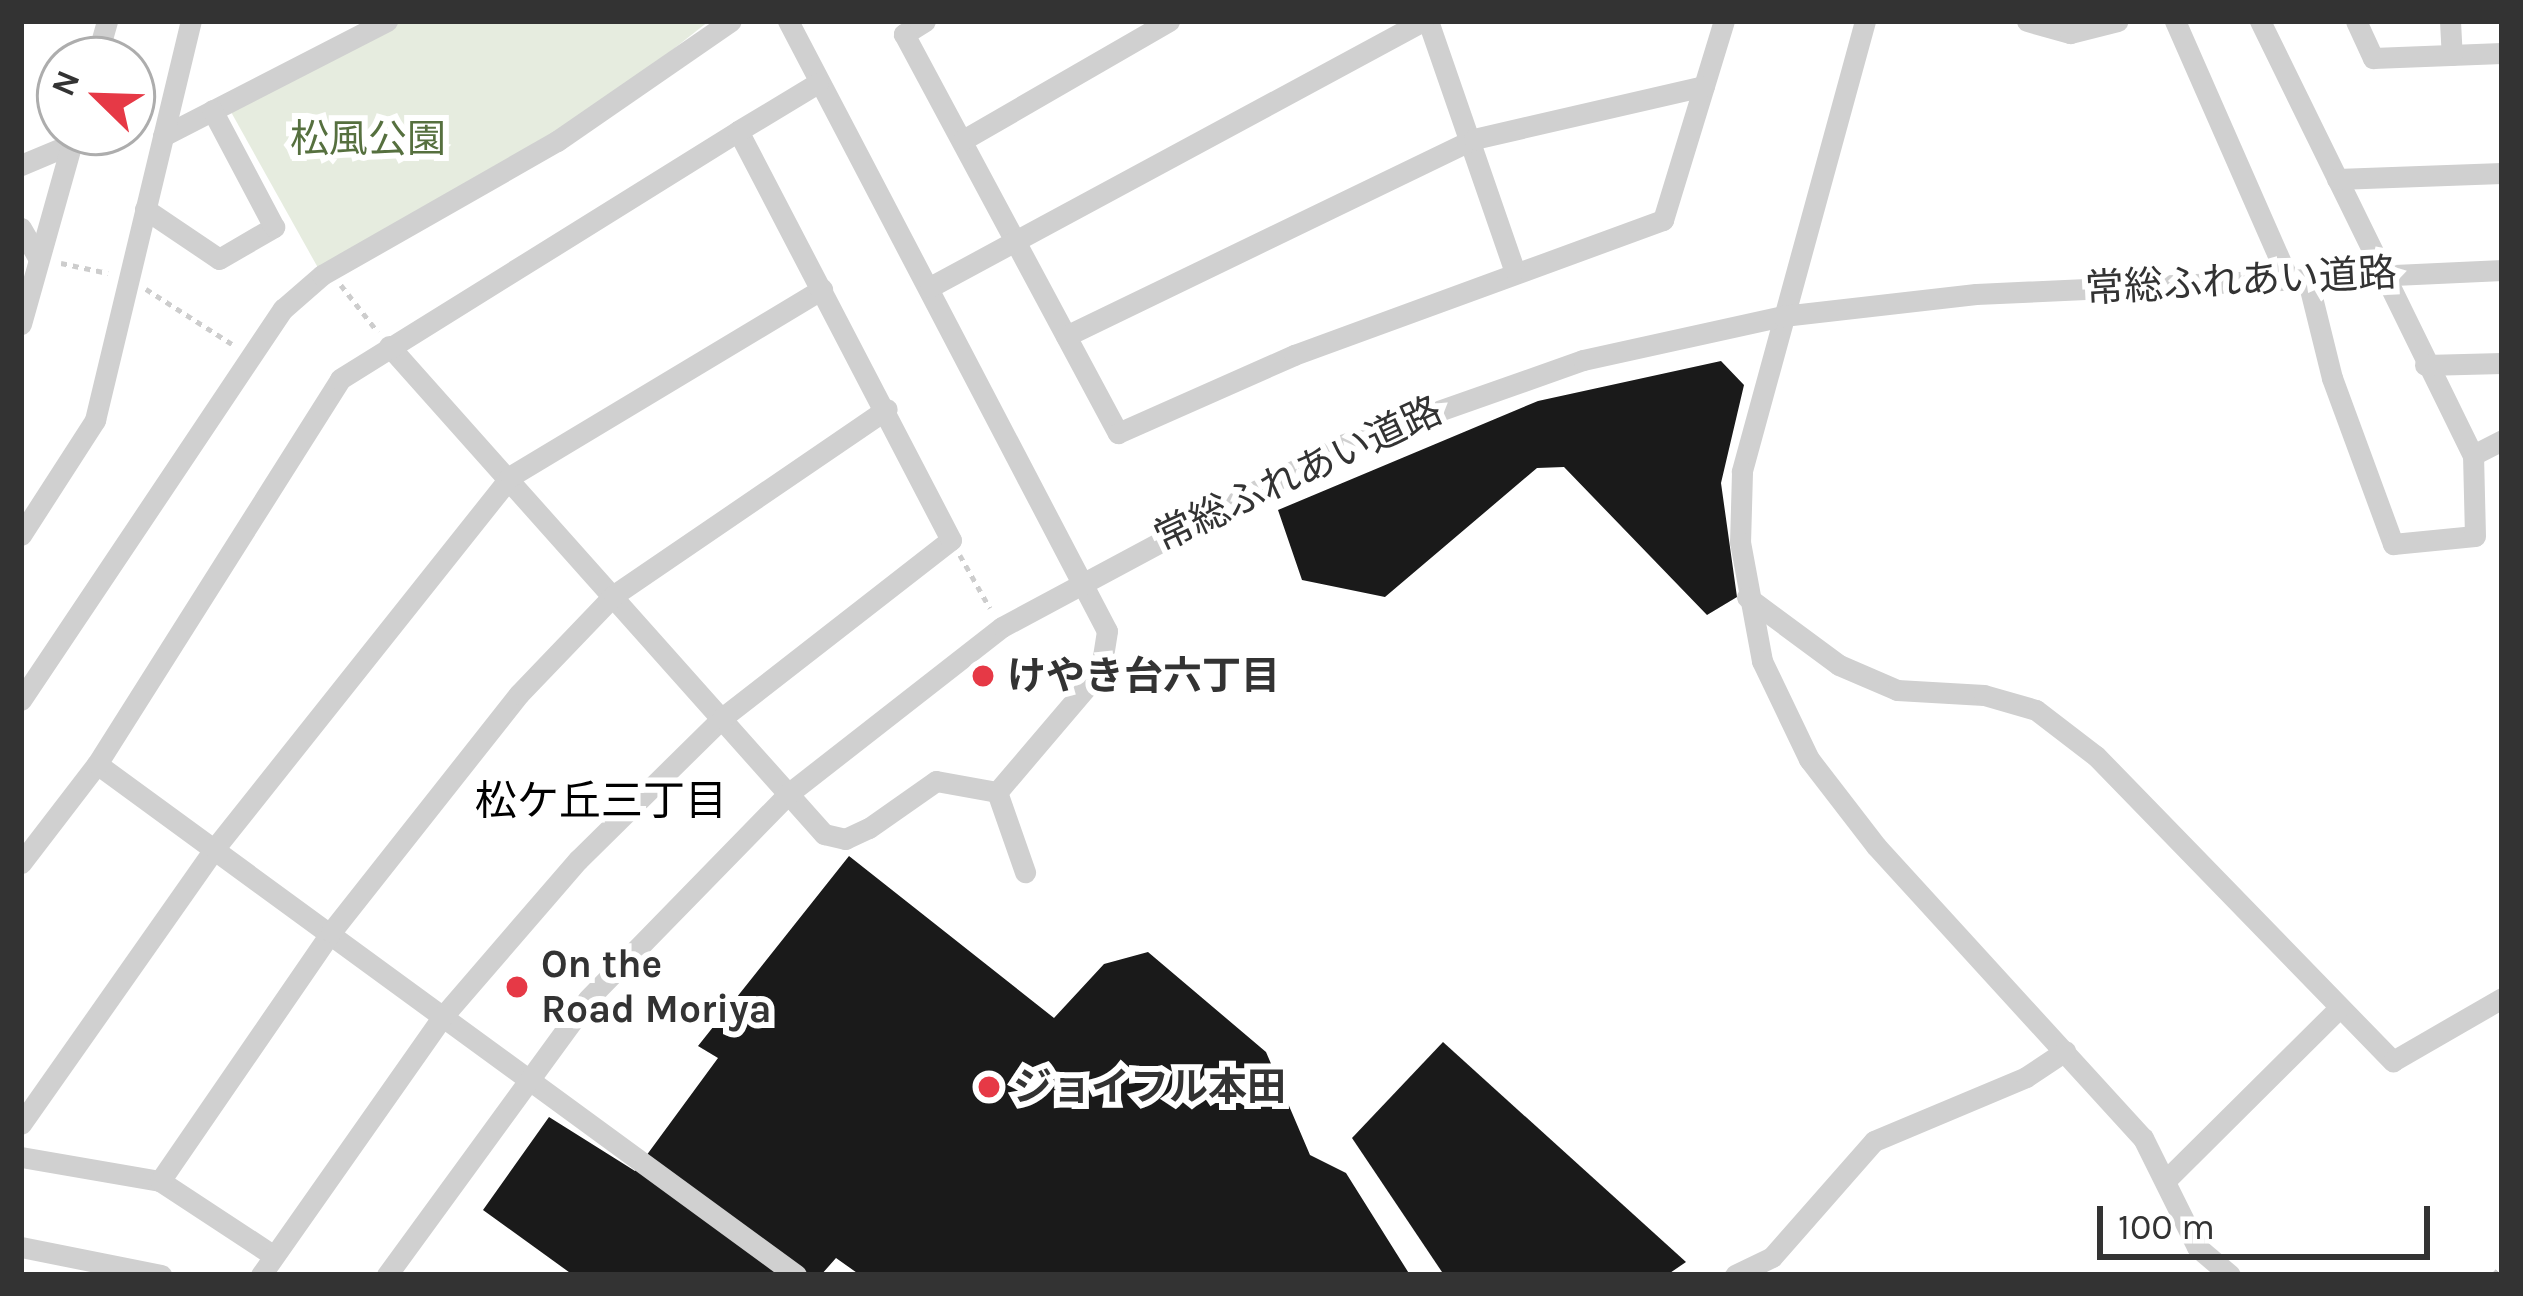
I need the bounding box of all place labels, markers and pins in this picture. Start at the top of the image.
place label: けやき台六丁目 [1007,653,1280,699]
marker: けやき台六丁目 [970,663,996,689]
place label: On the Road Moriya [541,942,772,1033]
marker: On the Road Moriya [504,974,530,1000]
place label: ジョイフル本田 [1013,1064,1286,1110]
marker: ジョイフル本田 [976,1074,1002,1100]

